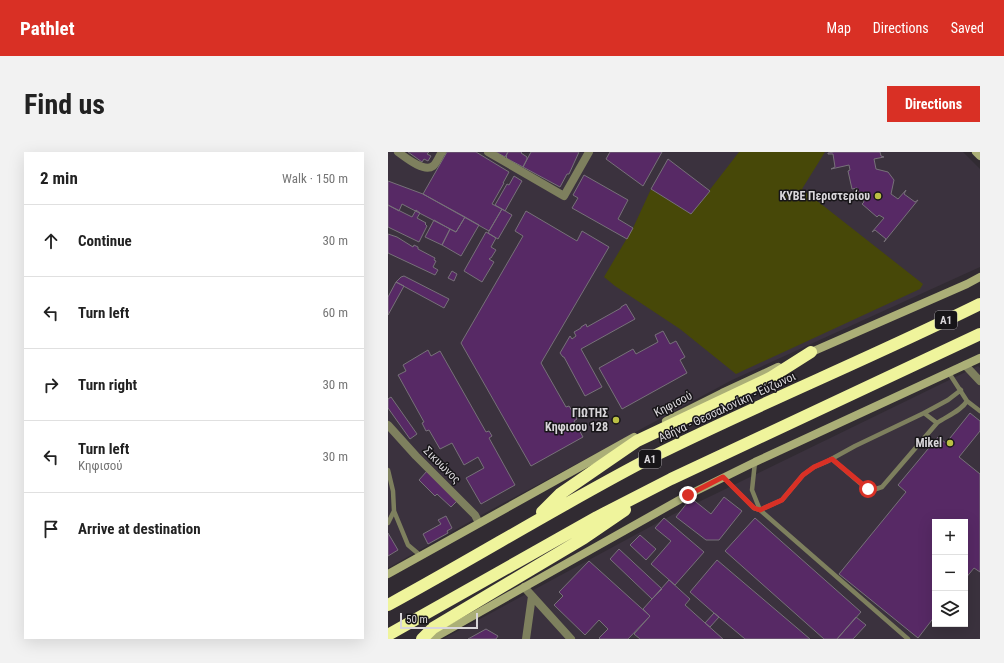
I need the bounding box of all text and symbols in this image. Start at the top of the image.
text: Pathlet [20,17,75,40]
text: Map [827,20,851,36]
text: Directions [873,20,929,36]
text: Saved [951,20,984,36]
button: Directions [887,86,980,122]
text: Find us [24,88,105,121]
text: 2 min [40,168,78,188]
text: Walk · 150 m [282,171,348,186]
place label: ΚΥΒΕ Περιστερίου [780,189,870,203]
marker: ΚΥΒΕ Περιστερίου [873,191,883,201]
icon: ahead [40,230,62,252]
text: Continue [78,232,132,250]
text: 30 m [322,233,348,248]
icon: left [40,302,62,324]
text: Turn left [78,304,129,322]
text: 60 m [322,305,348,320]
road number: Α1 [935,311,957,329]
street label: Αθήνα - Θεσσαλονίκη - Εύζωνοι [656,369,798,445]
icon: right [40,374,62,396]
text: Turn right [78,376,137,394]
text: 30 m [322,377,348,392]
street label: Κηφισού [652,388,695,420]
place label: ΓΙΩΤΗΣ Κηφισου 128 [545,406,608,434]
marker: ΓΙΩΤΗΣ Κηφισου 128 [611,415,621,425]
place label: Mikel [915,436,942,450]
marker: Mikel [945,438,955,448]
text: Turn left [78,440,129,458]
street label: Σικυώνος [421,444,464,487]
icon: left [40,446,62,468]
text: 30 m [322,449,348,464]
road number: Α1 [639,450,661,468]
text: Κηφισού [78,458,123,473]
route start [859,480,877,498]
route end [679,486,697,504]
icon: arrive [40,518,62,540]
map controls [932,519,968,627]
button: + [932,519,968,555]
text: Arrive at destination [78,520,201,538]
button: − [932,555,968,591]
button: layers [932,591,968,627]
scale bar [400,611,478,630]
text: 50 m [406,613,428,626]

